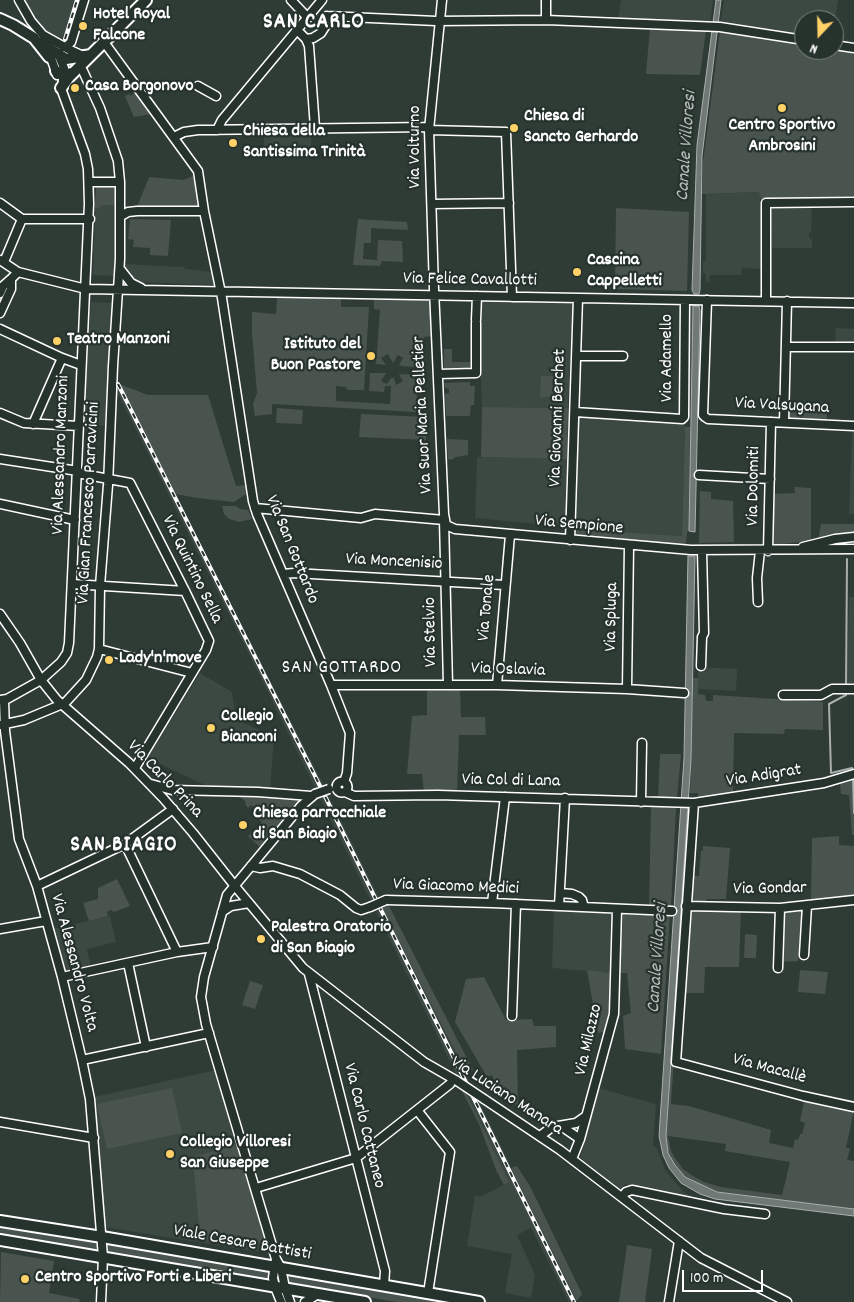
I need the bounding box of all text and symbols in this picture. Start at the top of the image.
place label: Hotel Royal Falcone [93,5,170,48]
north arrow [794,10,844,60]
district label: SAN CARLO [262,11,366,37]
marker: Hotel Royal Falcone [77,20,89,32]
text: N [807,37,821,59]
place label: Casa Borgonovo [85,77,193,99]
marker: Casa Borgonovo [69,82,81,94]
water label: Canale Villoresi [673,90,703,202]
marker: Centro Sportivo Ambrosini [776,102,788,114]
street label: Via Volturno [406,106,428,188]
place label: Chiesa di Sancto Gerhardo [524,107,638,150]
place label: Centro Sportivo Ambrosini [729,116,835,158]
place label: Chiesa della Santissima Trinità [243,122,365,164]
marker: Chiesa di Sancto Gerhardo [508,122,520,134]
marker: Chiesa della Santissima Trinità [227,137,239,149]
place label: Cascina Cappelletti [587,251,662,294]
marker: Cascina Cappelletti [571,266,583,278]
street label: Via Felice Cavallotti [403,269,537,293]
street label: Via Adamello [658,314,680,402]
place label: Teatro Manzoni [67,330,170,352]
marker: Teatro Manzoni [51,335,63,347]
place label: Istituto del Buon Pastore [271,335,361,378]
street label: Via Suor Maria Pelletier [409,336,439,494]
street label: Via Giovanni Berchet [546,349,572,487]
marker: Istituto del Buon Pastore [365,350,377,362]
street label: Via Alessandro Manzoni [48,375,76,535]
street label: Via Valsugana [734,394,830,420]
street label: Via Gian Francesco Parravicini [74,401,106,605]
street label: Via Dolomiti [744,446,766,526]
street label: Via San Gottardo [259,493,323,607]
street label: Via Sempione [534,511,624,541]
street label: Via Quintino Sella [156,512,226,628]
street label: Via Moncenisio [345,550,443,576]
street label: Via Tonale [474,574,502,642]
street label: Via Spluga [602,582,624,652]
street label: Via Stelvio [421,597,443,667]
place label: Lady'n'move [119,649,202,671]
marker: Lady'n'move [103,654,115,666]
district label: SAN GOTTARDO [280,658,404,680]
street label: Via Oslavia [470,659,546,683]
place label: Collegio Bianconi [221,707,276,750]
marker: Collegio Bianconi [205,722,217,734]
street label: Via Carlo Prina [122,737,206,823]
street label: Via Adigrat [725,760,803,794]
street label: Via Col di Lana [462,770,560,794]
place label: Chiesa parrocchiale di San Biagio [253,804,386,846]
marker: Chiesa parrocchiale di San Biagio [237,819,249,831]
district label: SAN BIAGIO [69,834,179,860]
street label: Via Giacomo Medici [393,875,519,901]
street label: Via Gondar [733,879,807,901]
street label: Via Alessandro Volta [44,892,102,1034]
water label: Canale Villoresi [644,902,674,1014]
place label: Palestra Oratorio di San Biagio [271,918,391,961]
marker: Palestra Oratorio di San Biagio [255,933,267,945]
street label: Via Milazzo [571,1002,609,1078]
street label: Via Macallè [730,1050,808,1090]
street label: Via Luciano Manara [446,1053,566,1141]
street label: Via Carlo Cattaneo [337,1061,389,1191]
place label: Collegio Villoresi San Giuseppe [180,1133,291,1176]
marker: Collegio Villoresi San Giuseppe [164,1148,176,1160]
street label: Viale Cesare Battisti [172,1221,312,1267]
scale bar [684,1260,765,1292]
place label: Centro Sportivo Forti e Liberi [35,1268,231,1290]
text: 100 m [690,1268,723,1290]
marker: Centro Sportivo Forti e Liberi [19,1273,31,1285]

